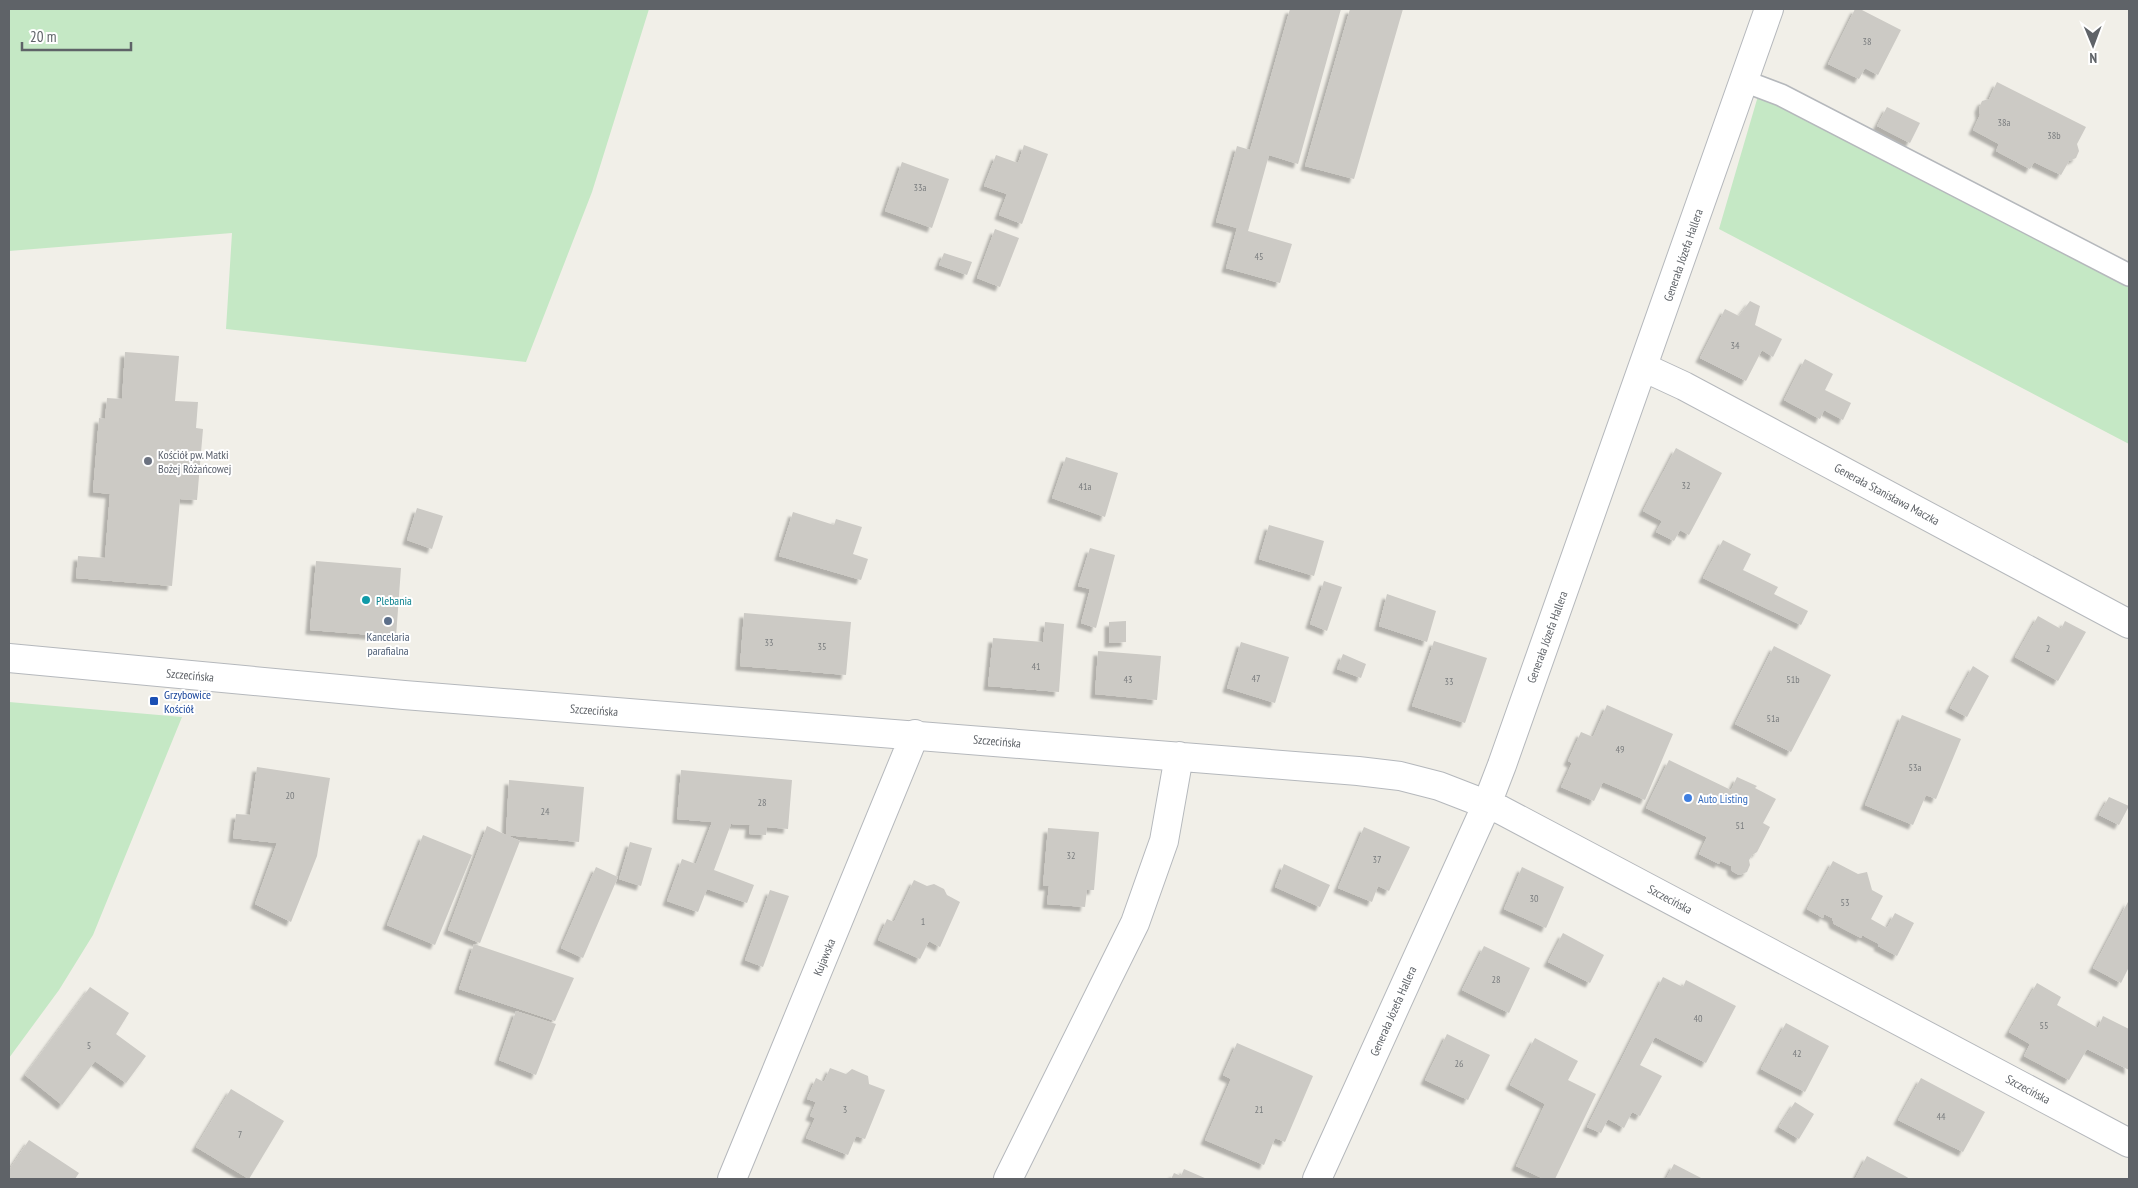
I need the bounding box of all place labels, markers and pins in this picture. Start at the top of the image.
place label: Kościół pw. Matki Bożej Różańcowej [158,447,231,476]
marker: Kościół pw. Matki Bożej Różańcowej [142,455,154,467]
place label: Plebania [376,593,412,608]
marker: Plebania [360,594,372,606]
marker: Kancelaria parafialna [382,615,394,627]
place label: Kancelaria parafialna [366,629,410,658]
place label: Grzybowice Kościół [164,687,211,716]
marker: Grzybowice Kościół [148,695,160,707]
place label: Auto Listing [1698,791,1748,806]
marker: Auto Listing [1682,792,1694,804]

